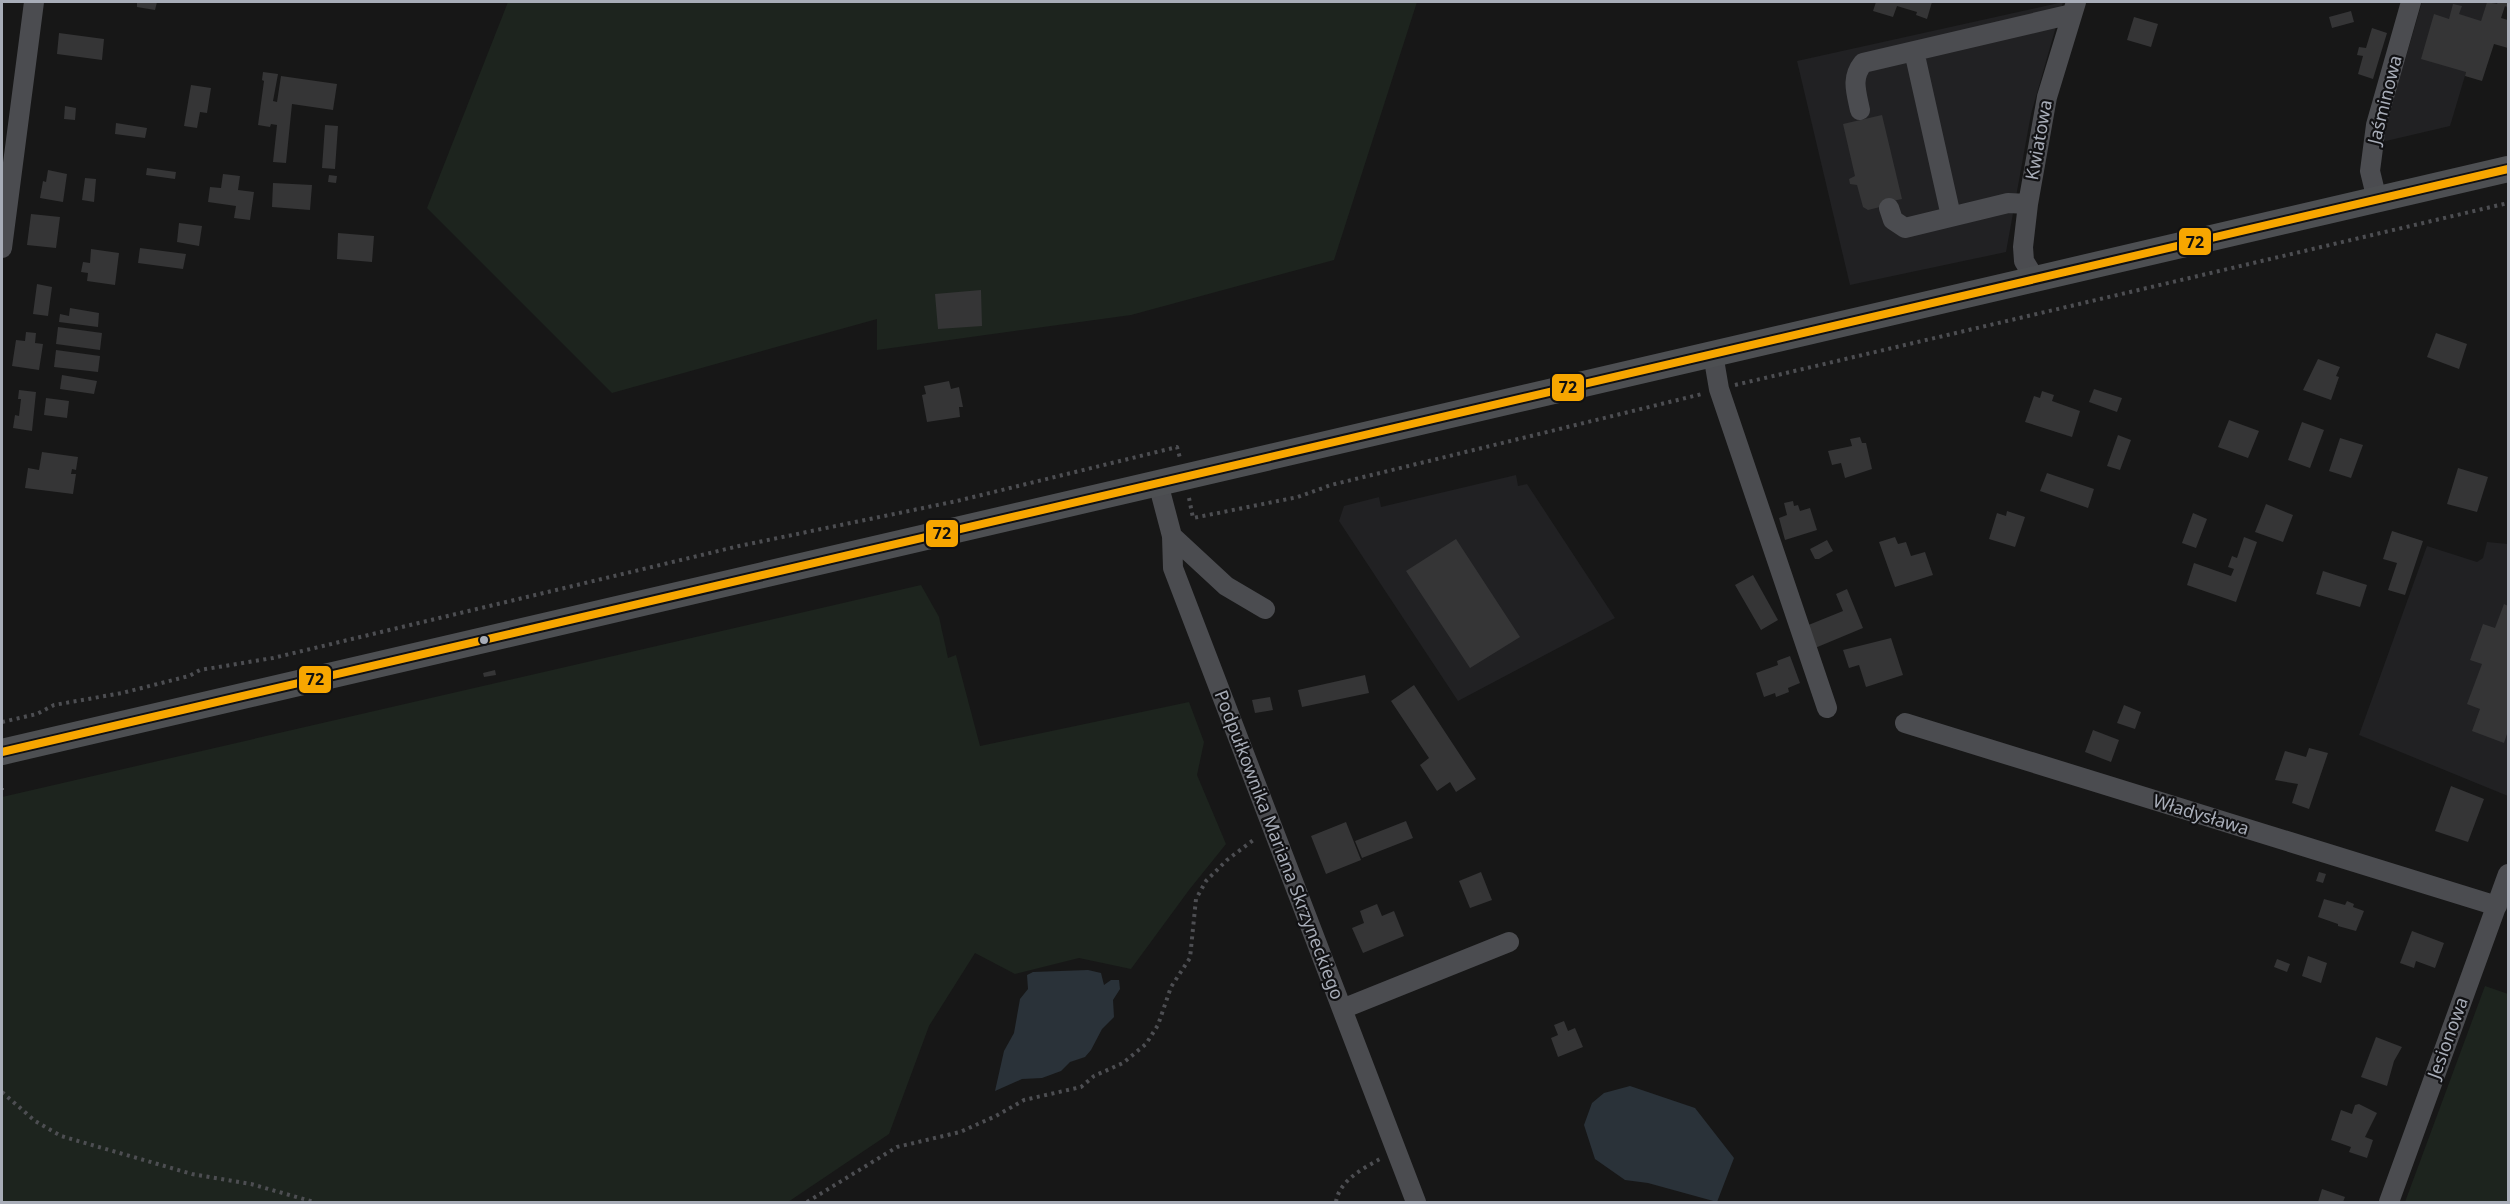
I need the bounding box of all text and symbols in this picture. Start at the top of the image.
street label: Jaśminowa [2361,53,2407,149]
street label: Kwiatowa [2019,98,2057,182]
line badge: 72 [2178,227,2212,256]
text: 72 [2186,231,2204,253]
line badge: 72 [1551,373,1585,402]
text: 72 [1559,376,1577,398]
line badge: 72 [925,519,959,548]
text: 72 [933,522,951,544]
unlabelled marker [478,634,490,646]
line badge: 72 [298,665,332,694]
text: 72 [306,668,324,690]
street label: Podpułkownika Mariana Skrzyneckiego [1210,687,1350,1003]
street label: Władysława [2150,788,2252,840]
street label: Jesionowa [2421,994,2473,1084]

